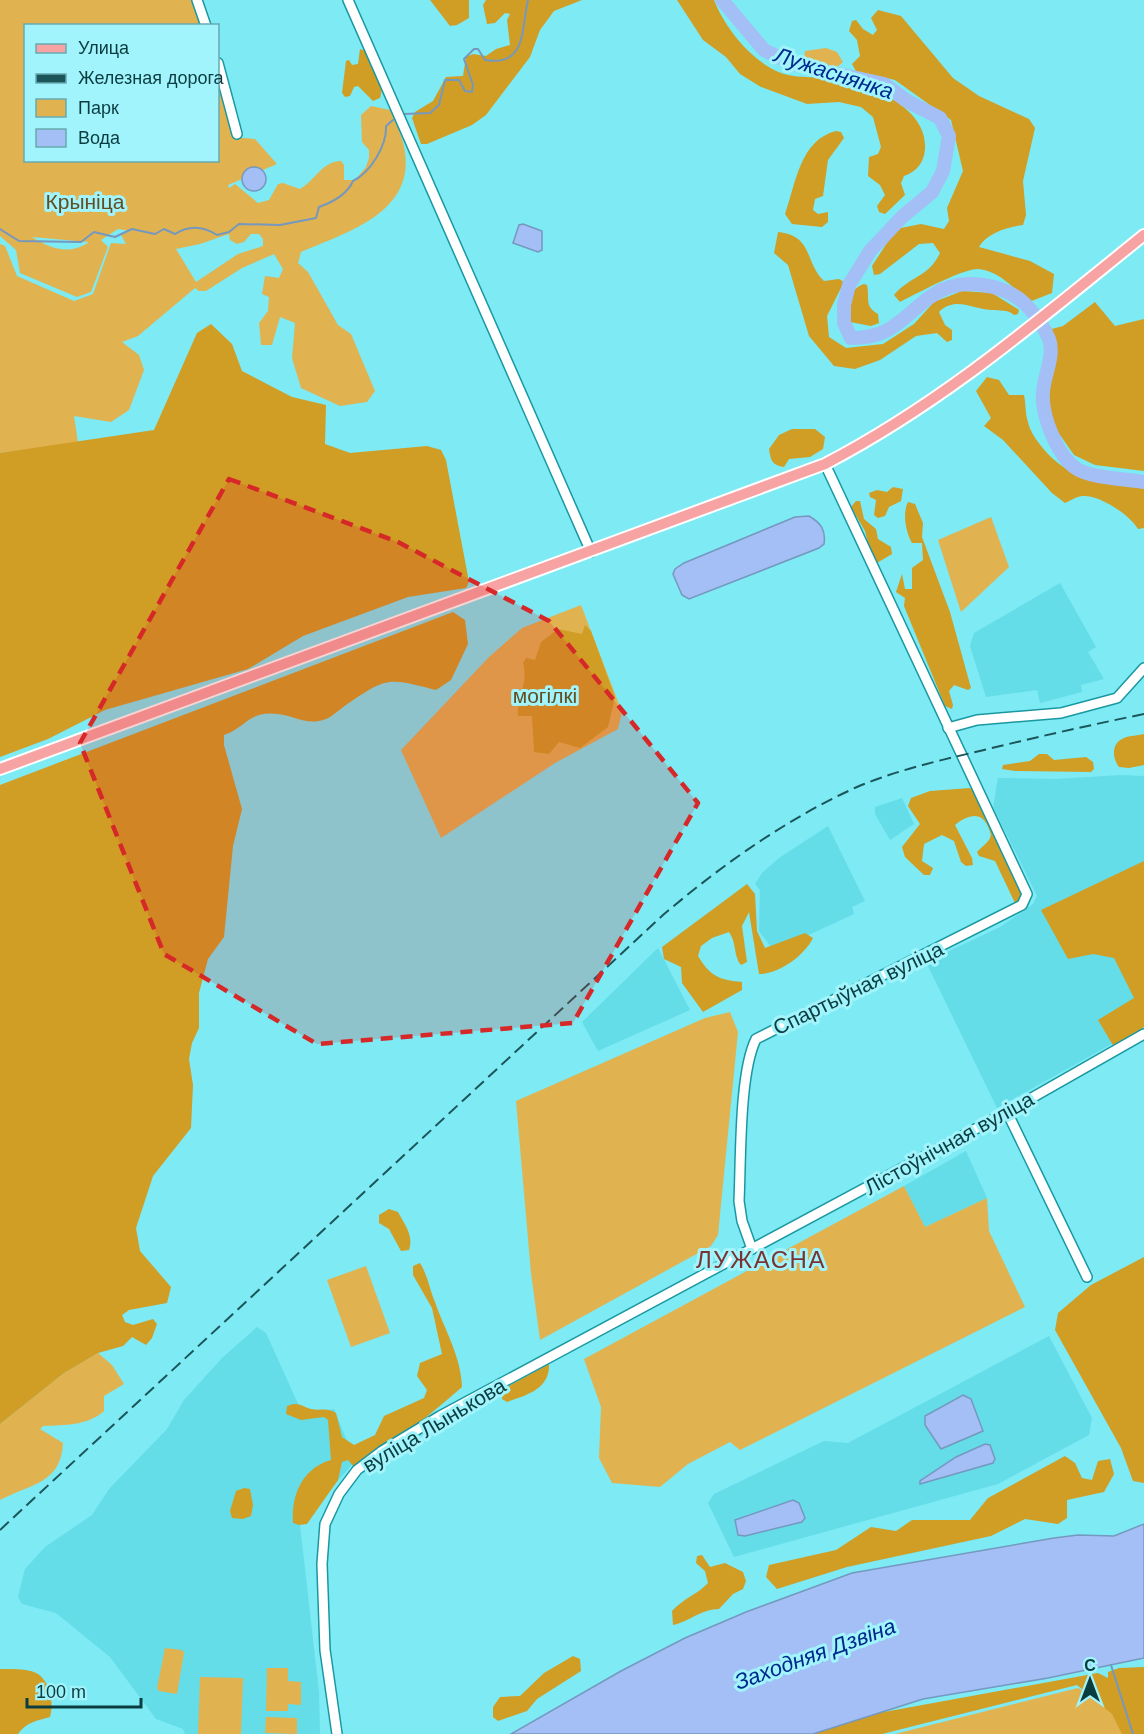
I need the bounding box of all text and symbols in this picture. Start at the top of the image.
legend [24,24,219,162]
text: Улица [78,38,130,58]
water label: Лужаснянка [770,41,896,104]
text: Железная дорога [78,68,225,88]
text: Парк [78,98,119,118]
text: Вода [78,128,121,148]
park label: Крыніца [46,190,125,213]
park label: могілкі [513,684,577,707]
street label: Спартыўная вуліца [769,937,947,1039]
street label: Лістоўнічная вуліца [861,1087,1038,1199]
district label: ЛУЖАСНА [696,1246,826,1273]
street label: вуліца Лынькова [359,1373,510,1477]
water label: Заходняя Дзвіна [731,1613,899,1695]
north arrow [1060,1650,1120,1710]
text: С [1084,1657,1096,1674]
scale bar [27,1671,141,1709]
text: 100 m [36,1682,86,1702]

